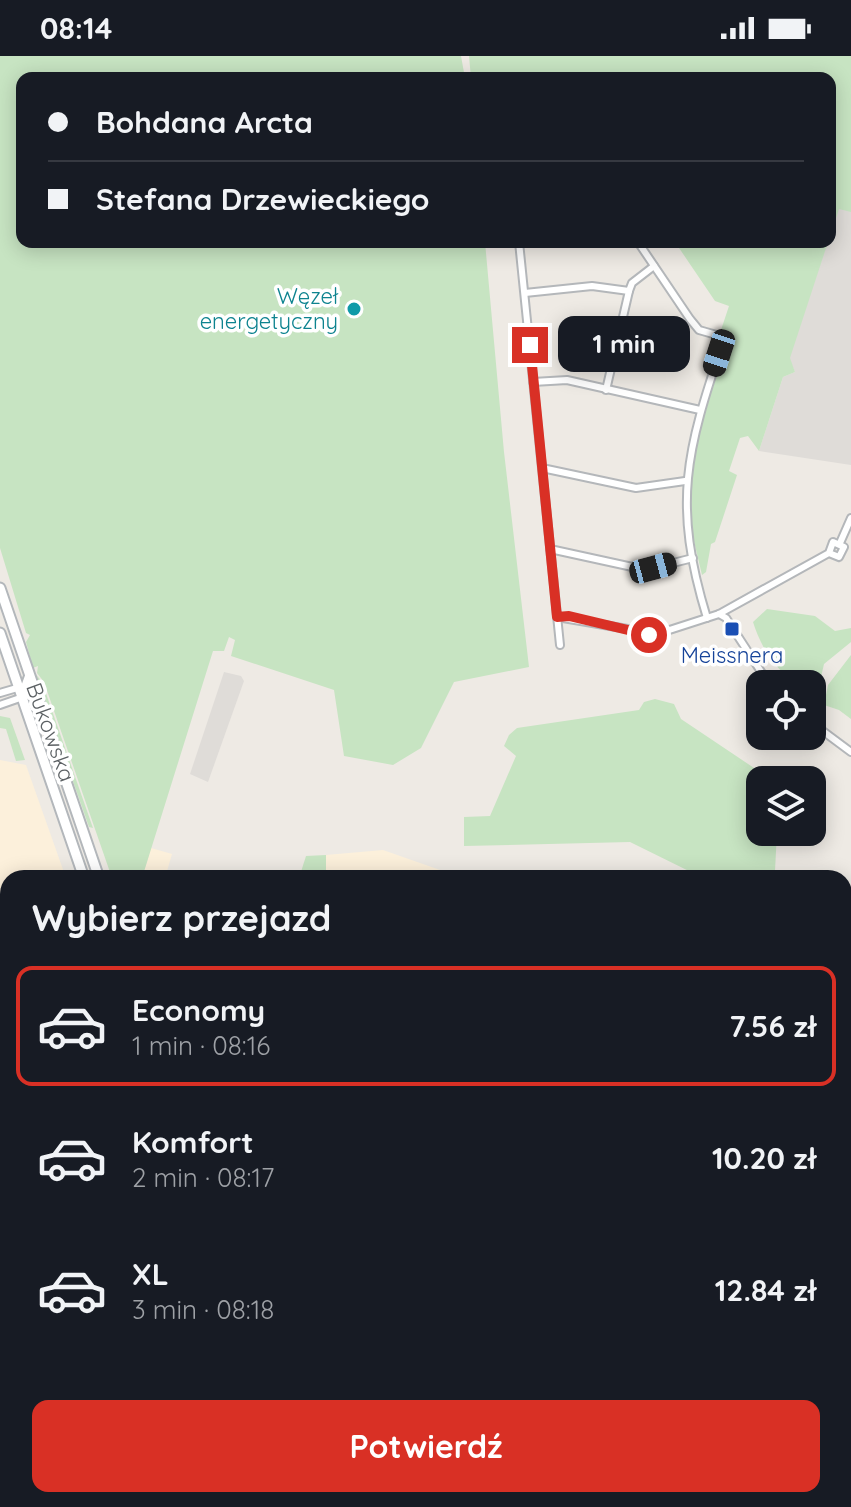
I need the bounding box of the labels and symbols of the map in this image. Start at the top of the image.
place label: Węzeł energetyczny [200,282,339,335]
marker: Węzeł energetyczny [345,300,363,318]
callout: 1 min [558,317,690,373]
car [700,326,738,380]
route end [512,327,548,363]
car [627,550,679,586]
route start [631,617,667,653]
marker: Meissnera [723,620,741,638]
place label: Meissnera [681,641,783,669]
street label: Bukowska [20,679,82,785]

